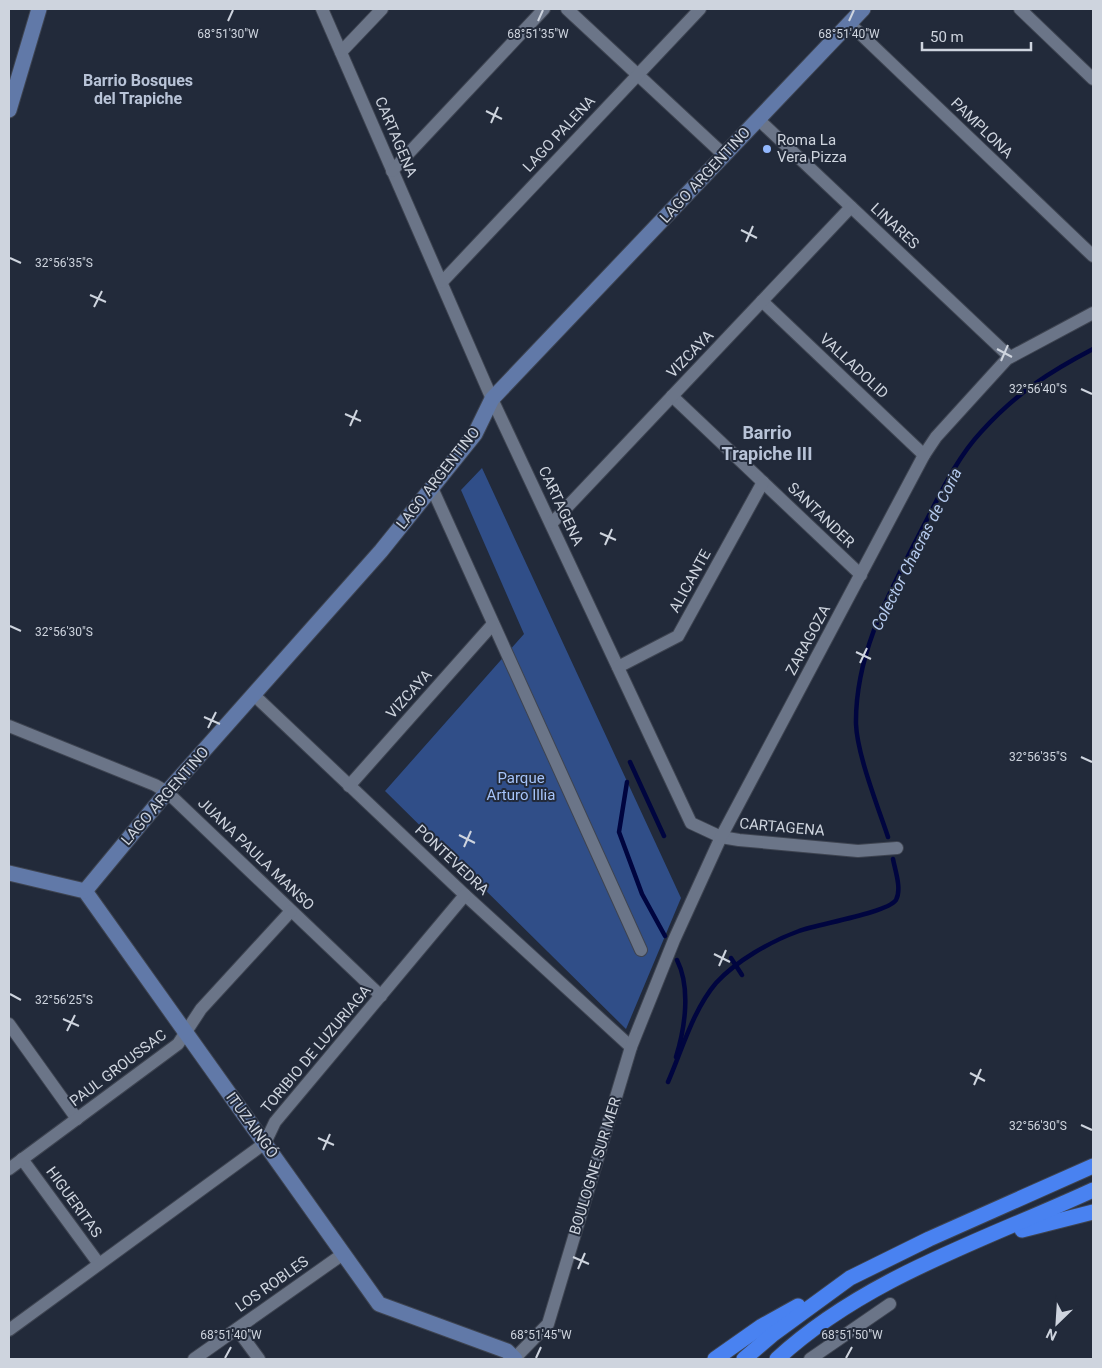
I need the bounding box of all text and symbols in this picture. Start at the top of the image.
scale bar [922,20,1031,52]
text: 68°51'30"W [197,27,259,41]
text: 68°51'35"W [507,27,569,41]
text: 68°51'40"W [818,27,880,41]
text: 50 m [930,28,964,46]
district label: Barrio Bosques del Trapiche [83,71,193,108]
street label: LAGO PALENA [519,92,599,176]
street label: CARTAGENA [371,94,421,180]
street label: PAMPLONA [947,94,1017,162]
street label: LAGO ARGENTINO [656,123,754,227]
place label: Roma La Vera Pizza [777,131,847,166]
marker: Roma La Vera Pizza [761,143,773,155]
street label: LINARES [867,199,923,253]
text: 32°56'35"S [35,256,93,270]
street label: VIZCAYA [663,326,717,382]
street label: VALLADOLID [816,330,892,402]
text: 32°56'40"S [1009,382,1067,396]
district label: Barrio Trapiche III [722,422,812,464]
street label: LAGO ARGENTINO [393,423,483,533]
street label: CARTAGENA [535,463,587,549]
water label: Colector Chacras de Coria [867,465,966,634]
street label: SANTANDER [784,479,858,551]
street label: ALICANTE [665,546,715,616]
street label: ZARAGOZA [782,602,834,678]
text: 32°56'30"S [35,625,93,639]
street label: VIZCAYA [382,666,436,722]
street label: LAGO ARGENTINO [117,743,213,849]
text: 32°56'35"S [1009,750,1067,764]
park label: Parque Arturo Illia [487,769,555,804]
street label: JUANA PAULA MANSO [194,794,318,914]
street label: CARTAGENA [739,814,826,840]
street label: PONTEVEDRA [411,821,493,899]
street label: TORIBIO DE LUZURIAGA [257,981,375,1117]
text: 32°56'25"S [35,993,93,1007]
street label: PAUL GROUSSAC [66,1026,170,1110]
street label: ITUZAINGÓ [222,1089,282,1161]
street label: BOULOGNE SUR MER [565,1095,625,1237]
text: 32°56'30"S [1009,1119,1067,1133]
street label: HIGUERITAS [42,1163,106,1241]
street label: LOS ROBLES [232,1252,312,1316]
north arrow [1032,1298,1082,1348]
text: N [1044,1325,1059,1344]
text: 68°51'40"W [200,1328,262,1342]
text: 68°51'45"W [510,1328,572,1342]
text: 68°51'50"W [821,1328,883,1342]

